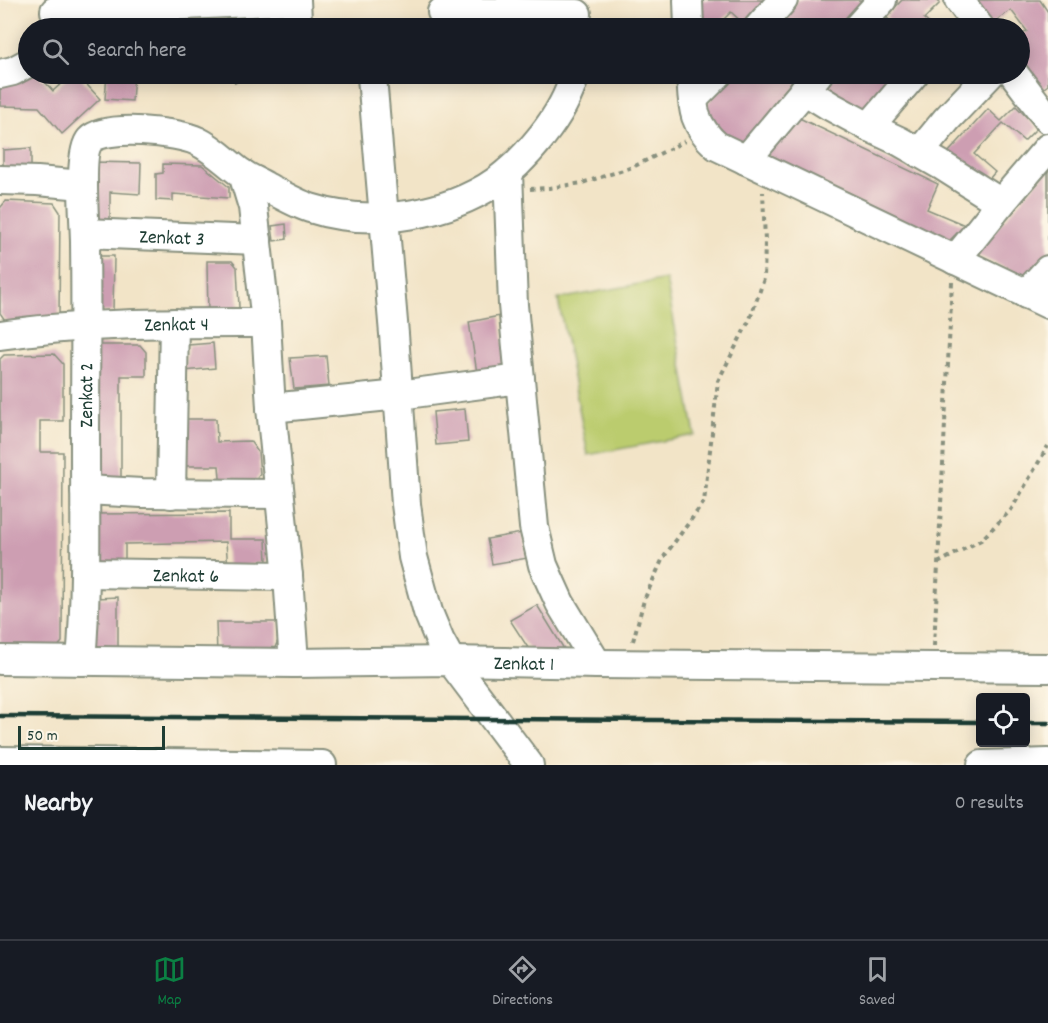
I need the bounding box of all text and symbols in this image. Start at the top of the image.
search box [18,18,1030,84]
icon: search [39,35,72,68]
text: Search here [87,36,186,67]
street label: Zenkat 3 [139,224,205,255]
street label: Zenkat 4 [144,312,209,341]
street label: Zenkat 2 [74,362,102,428]
street label: Zenkat 6 [153,563,219,592]
street label: Zenkat 1 [493,651,555,680]
map controls [976,693,1030,747]
button: locate [976,693,1030,747]
scale bar [18,723,165,750]
text: 50 m [27,725,58,748]
text: Nearby [24,786,92,823]
text: 0 results [955,790,1024,818]
tab: Map [153,953,186,1012]
tab: Directions [492,953,553,1012]
tab: Saved [859,953,895,1012]

